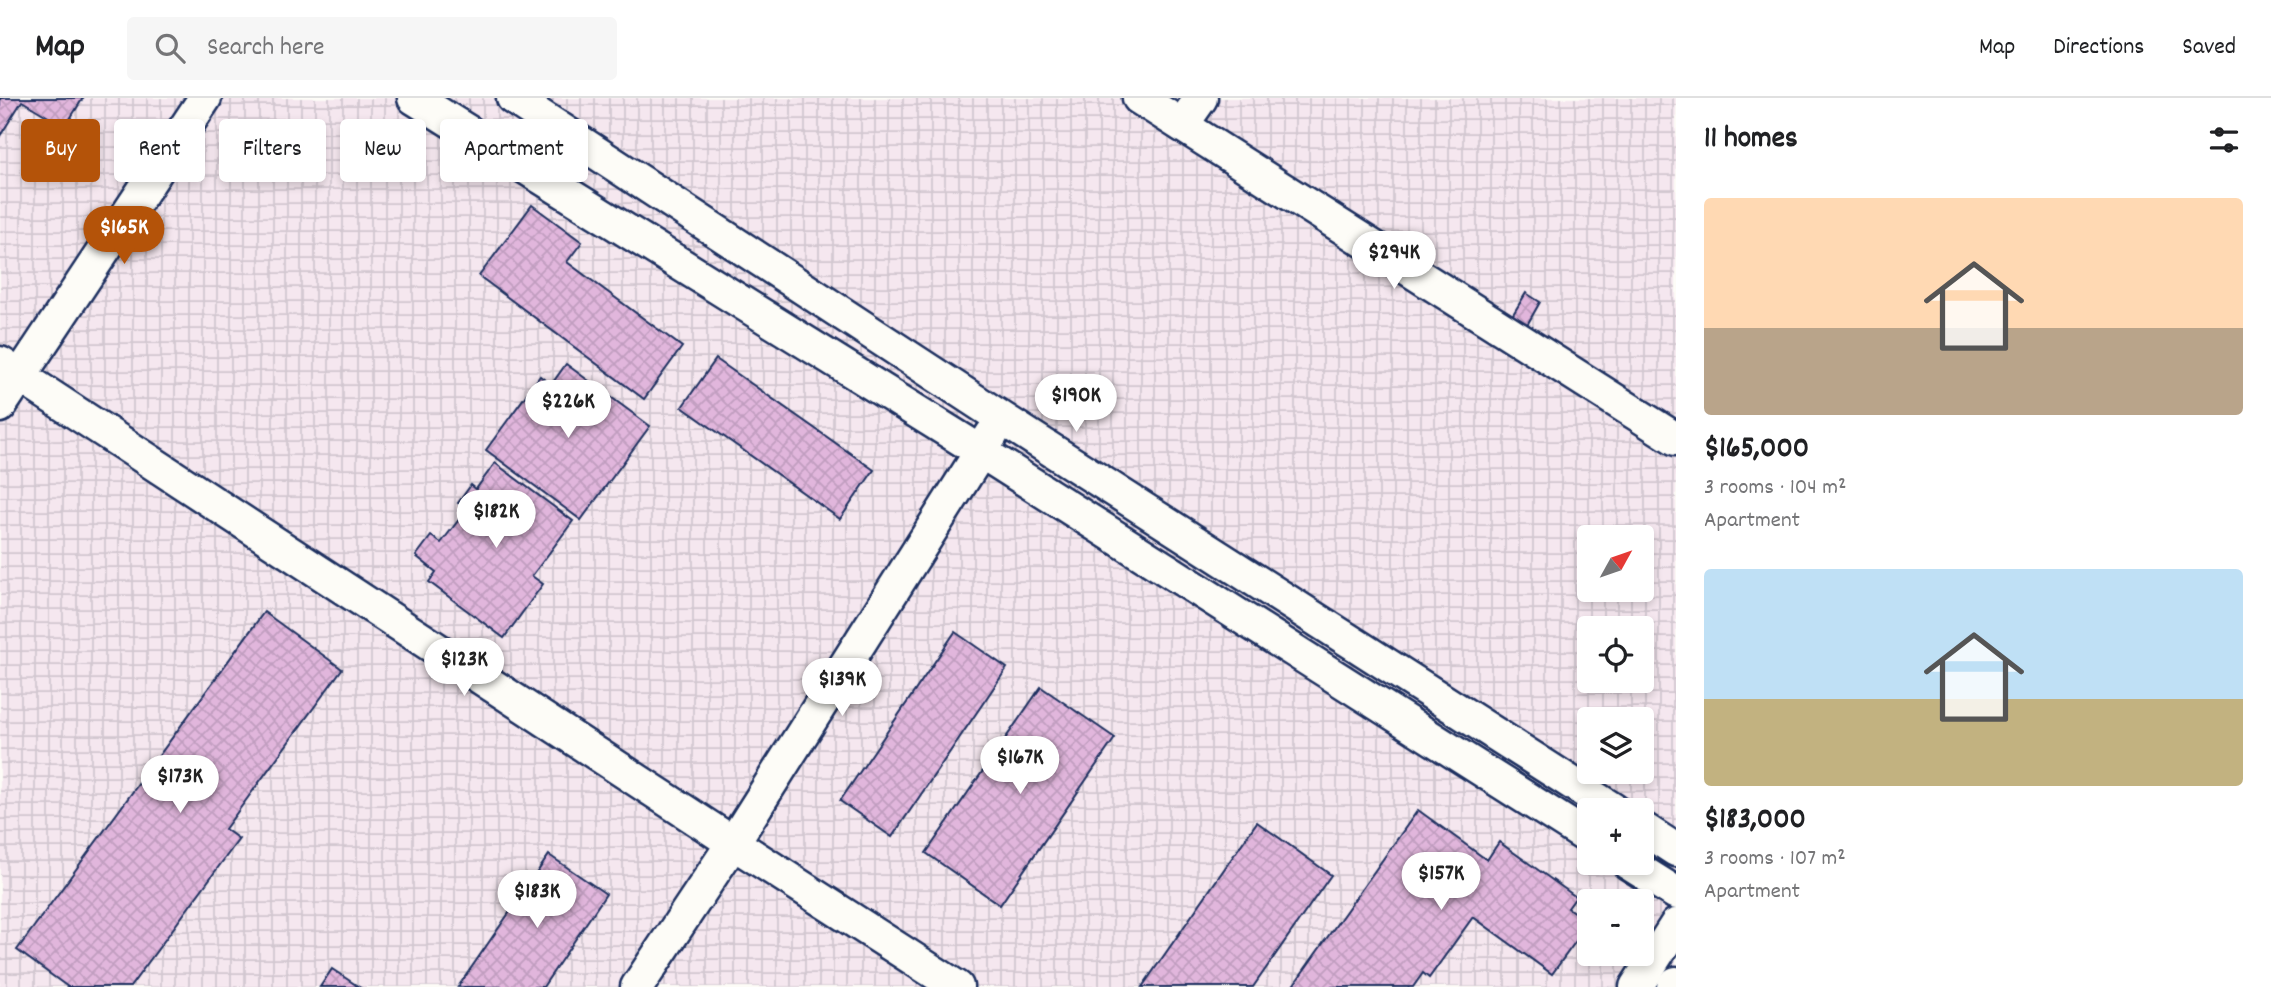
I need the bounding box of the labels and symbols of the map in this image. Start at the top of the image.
pin: $165K [75,206,173,266]
pin: $294K [1345,232,1443,291]
pin: $190K [1027,374,1125,434]
pin: $226K [519,380,617,440]
pin: $182K [447,490,545,550]
north arrow [1577,525,1654,602]
pin: $123K [415,638,513,698]
pin: $139K [793,658,891,718]
pin: $167K [971,736,1069,796]
pin: $173K [131,756,229,815]
pin: $157K [1392,852,1490,912]
pin: $183K [488,870,586,930]

